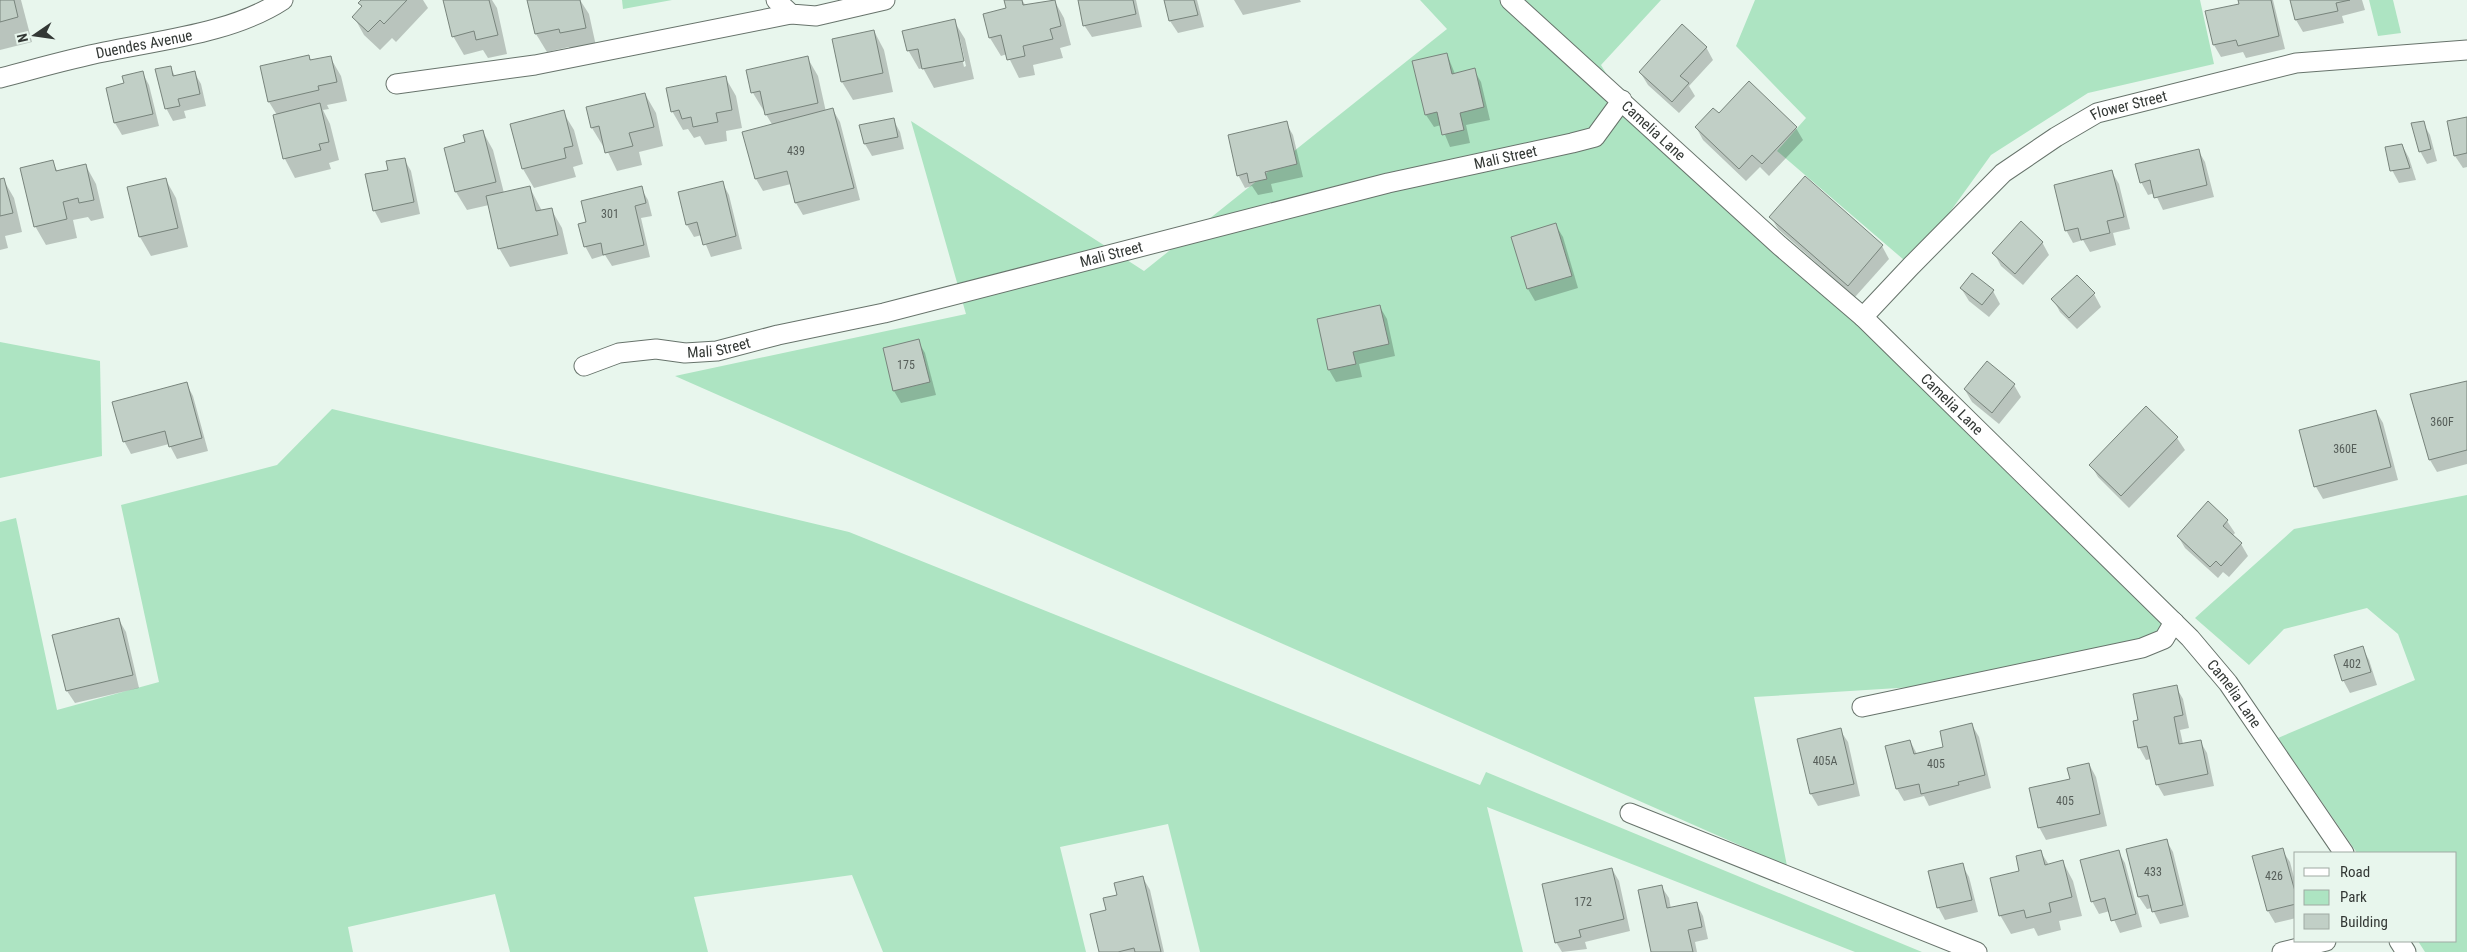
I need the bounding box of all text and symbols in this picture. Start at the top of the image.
north arrow [10,10,60,60]
street label: Duendes Avenue [94,26,194,62]
text: N [14,32,31,44]
street label: Flower Street [2087,87,2169,124]
street label: Camelia Lane [1618,97,1689,164]
street label: Mali Street [1472,142,1539,173]
house number: 439 [787,144,805,158]
house number: 301 [601,207,619,221]
street label: Mali Street [1078,238,1145,271]
street label: Mali Street [687,334,752,362]
house number: 175 [897,358,915,372]
street label: Camelia Lane [1917,370,1987,439]
house number: 360F [2430,415,2454,429]
house number: 360E [2333,442,2357,456]
street label: Camelia Lane [2203,656,2265,731]
house number: 402 [2343,657,2361,671]
house number: 405A [1813,754,1837,768]
house number: 405 [1927,757,1945,771]
house number: 405 [2056,794,2074,808]
legend [2294,852,2457,942]
text: Road [2340,863,2370,881]
house number: 433 [2144,865,2162,879]
house number: 426 [2265,869,2283,883]
text: Park [2340,888,2367,906]
house number: 172 [1574,895,1592,909]
text: Building [2340,913,2388,931]

